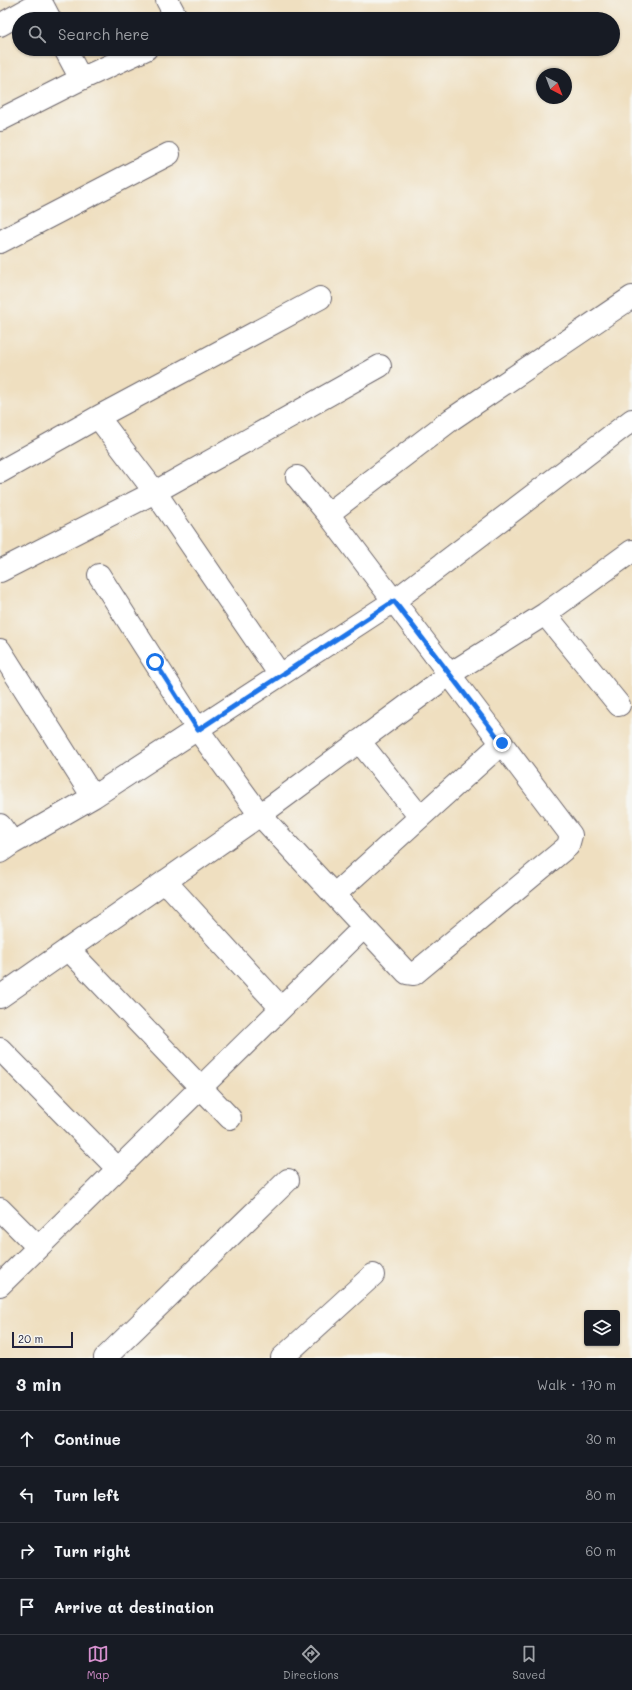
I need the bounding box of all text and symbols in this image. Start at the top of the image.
search box [12,12,620,56]
icon: search [26,23,48,45]
text: Search here [58,24,149,44]
north arrow [536,68,572,104]
route start [146,653,164,671]
route end [493,734,511,752]
map controls [584,1310,620,1346]
button: layers [584,1310,620,1346]
scale bar [12,1330,73,1349]
text: 20 m [18,1331,43,1346]
text: 3 min [16,1373,61,1395]
text: Walk · 170 m [537,1376,616,1393]
icon: ahead [16,1428,38,1450]
text: Continue [54,1429,121,1449]
text: 30 m [586,1430,616,1447]
icon: left [16,1484,38,1506]
text: Turn left [54,1485,119,1505]
text: 80 m [586,1486,616,1503]
icon: right [16,1540,38,1562]
text: Turn right [54,1541,131,1561]
text: 60 m [586,1542,616,1559]
icon: arrive [16,1596,38,1618]
text: Arrive at destination [54,1597,214,1617]
tab: Map [87,1643,109,1682]
tab: Directions [283,1643,339,1682]
tab: Saved [512,1643,545,1682]

